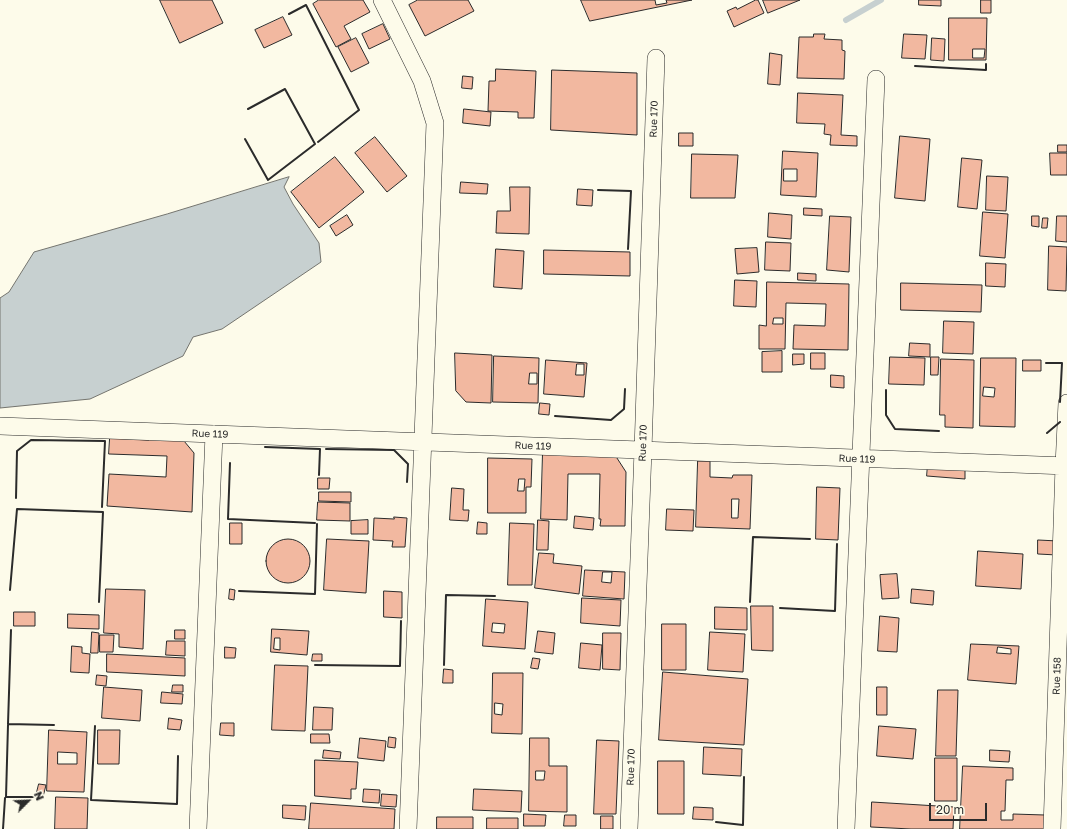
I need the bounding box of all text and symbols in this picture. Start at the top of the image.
street label: Rue 170 [647,100,661,138]
street label: Rue 170 [636,424,650,462]
street label: Rue 119 [191,427,229,441]
street label: Rue 119 [514,439,552,453]
street label: Rue 119 [838,452,876,466]
street label: Rue 158 [1050,657,1064,695]
street label: Rue 170 [624,748,638,786]
north arrow [8,781,48,821]
text: N [32,789,47,802]
scale bar [931,795,989,821]
text: 20 m [936,802,964,817]

